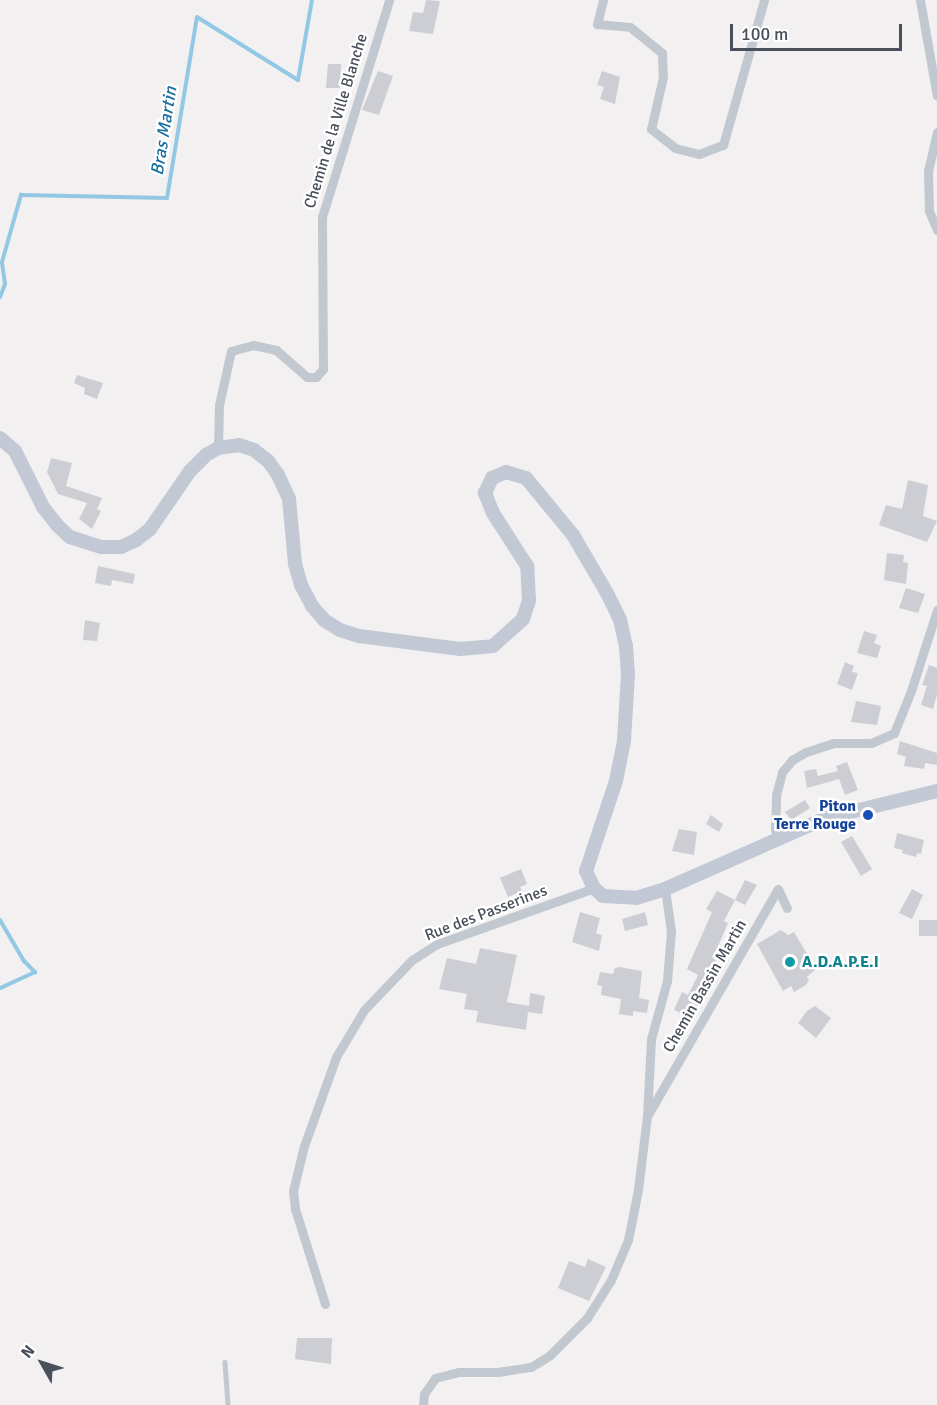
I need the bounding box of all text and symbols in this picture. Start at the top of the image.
scale bar [733,12,906,50]
text: 100 m [741,23,788,45]
street label: Chemin de la Ville Blanche [300,31,372,211]
water label: Bras Martin [146,85,182,177]
place label: Piton Terre Rouge [774,796,856,834]
marker: Piton Terre Rouge [861,808,875,822]
street label: Rue des Passerines [422,881,550,945]
street label: Chemin Bassin Martin [659,916,751,1056]
place label: A.D.A.P.E.I [802,952,879,972]
marker: A.D.A.P.E.I [783,955,797,969]
north arrow [12,1333,72,1393]
text: N [17,1341,39,1362]

